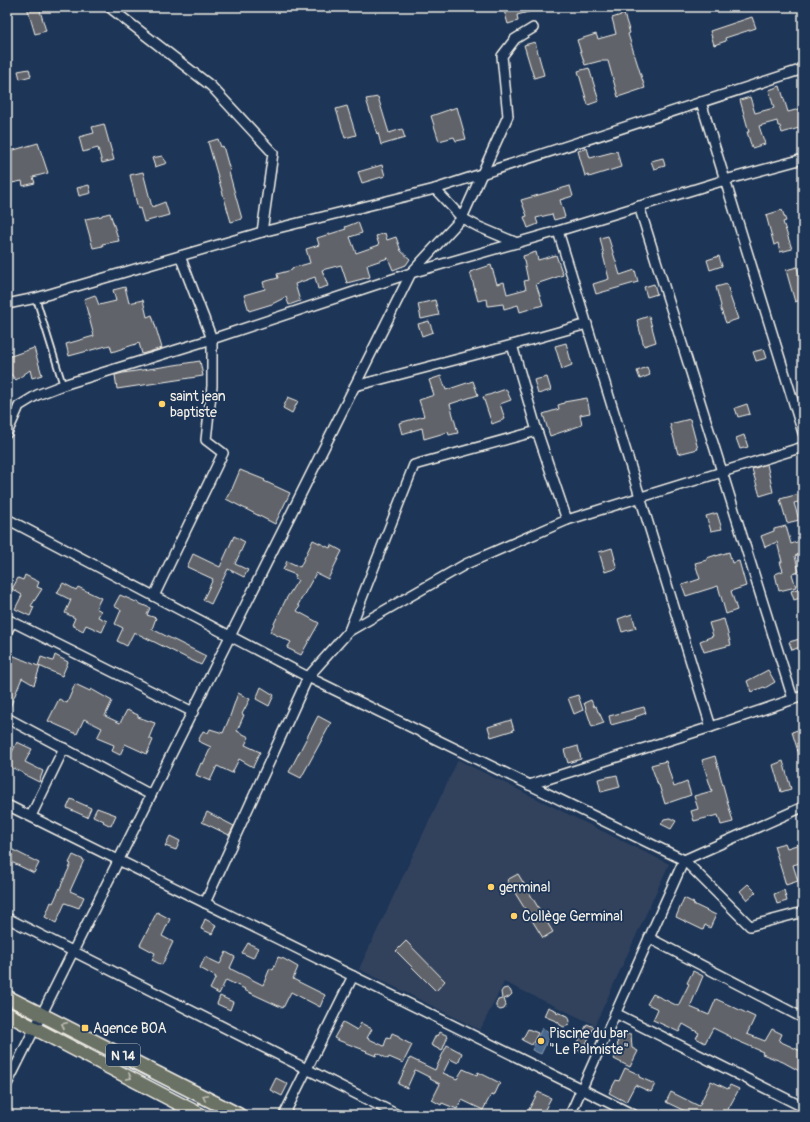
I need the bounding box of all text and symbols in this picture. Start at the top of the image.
place label: saint jean baptiste [170,388,226,421]
marker: saint jean baptiste [157,399,167,409]
place label: germinal [499,879,551,896]
marker: germinal [486,882,496,892]
place label: Collège Germinal [522,908,623,925]
marker: Collège Germinal [509,911,519,921]
place label: Agence BOA [93,1020,167,1037]
one-way arrow [61,1022,68,1030]
marker: Agence BOA [80,1023,90,1033]
place label: Piscine du bar "Le Palmiste" [549,1025,629,1058]
marker: Piscine du bar "Le Palmiste" [536,1036,546,1046]
road number: N 14 [106,1044,140,1066]
one-way arrow [124,1073,132,1080]
one-way arrow [201,1094,209,1102]

